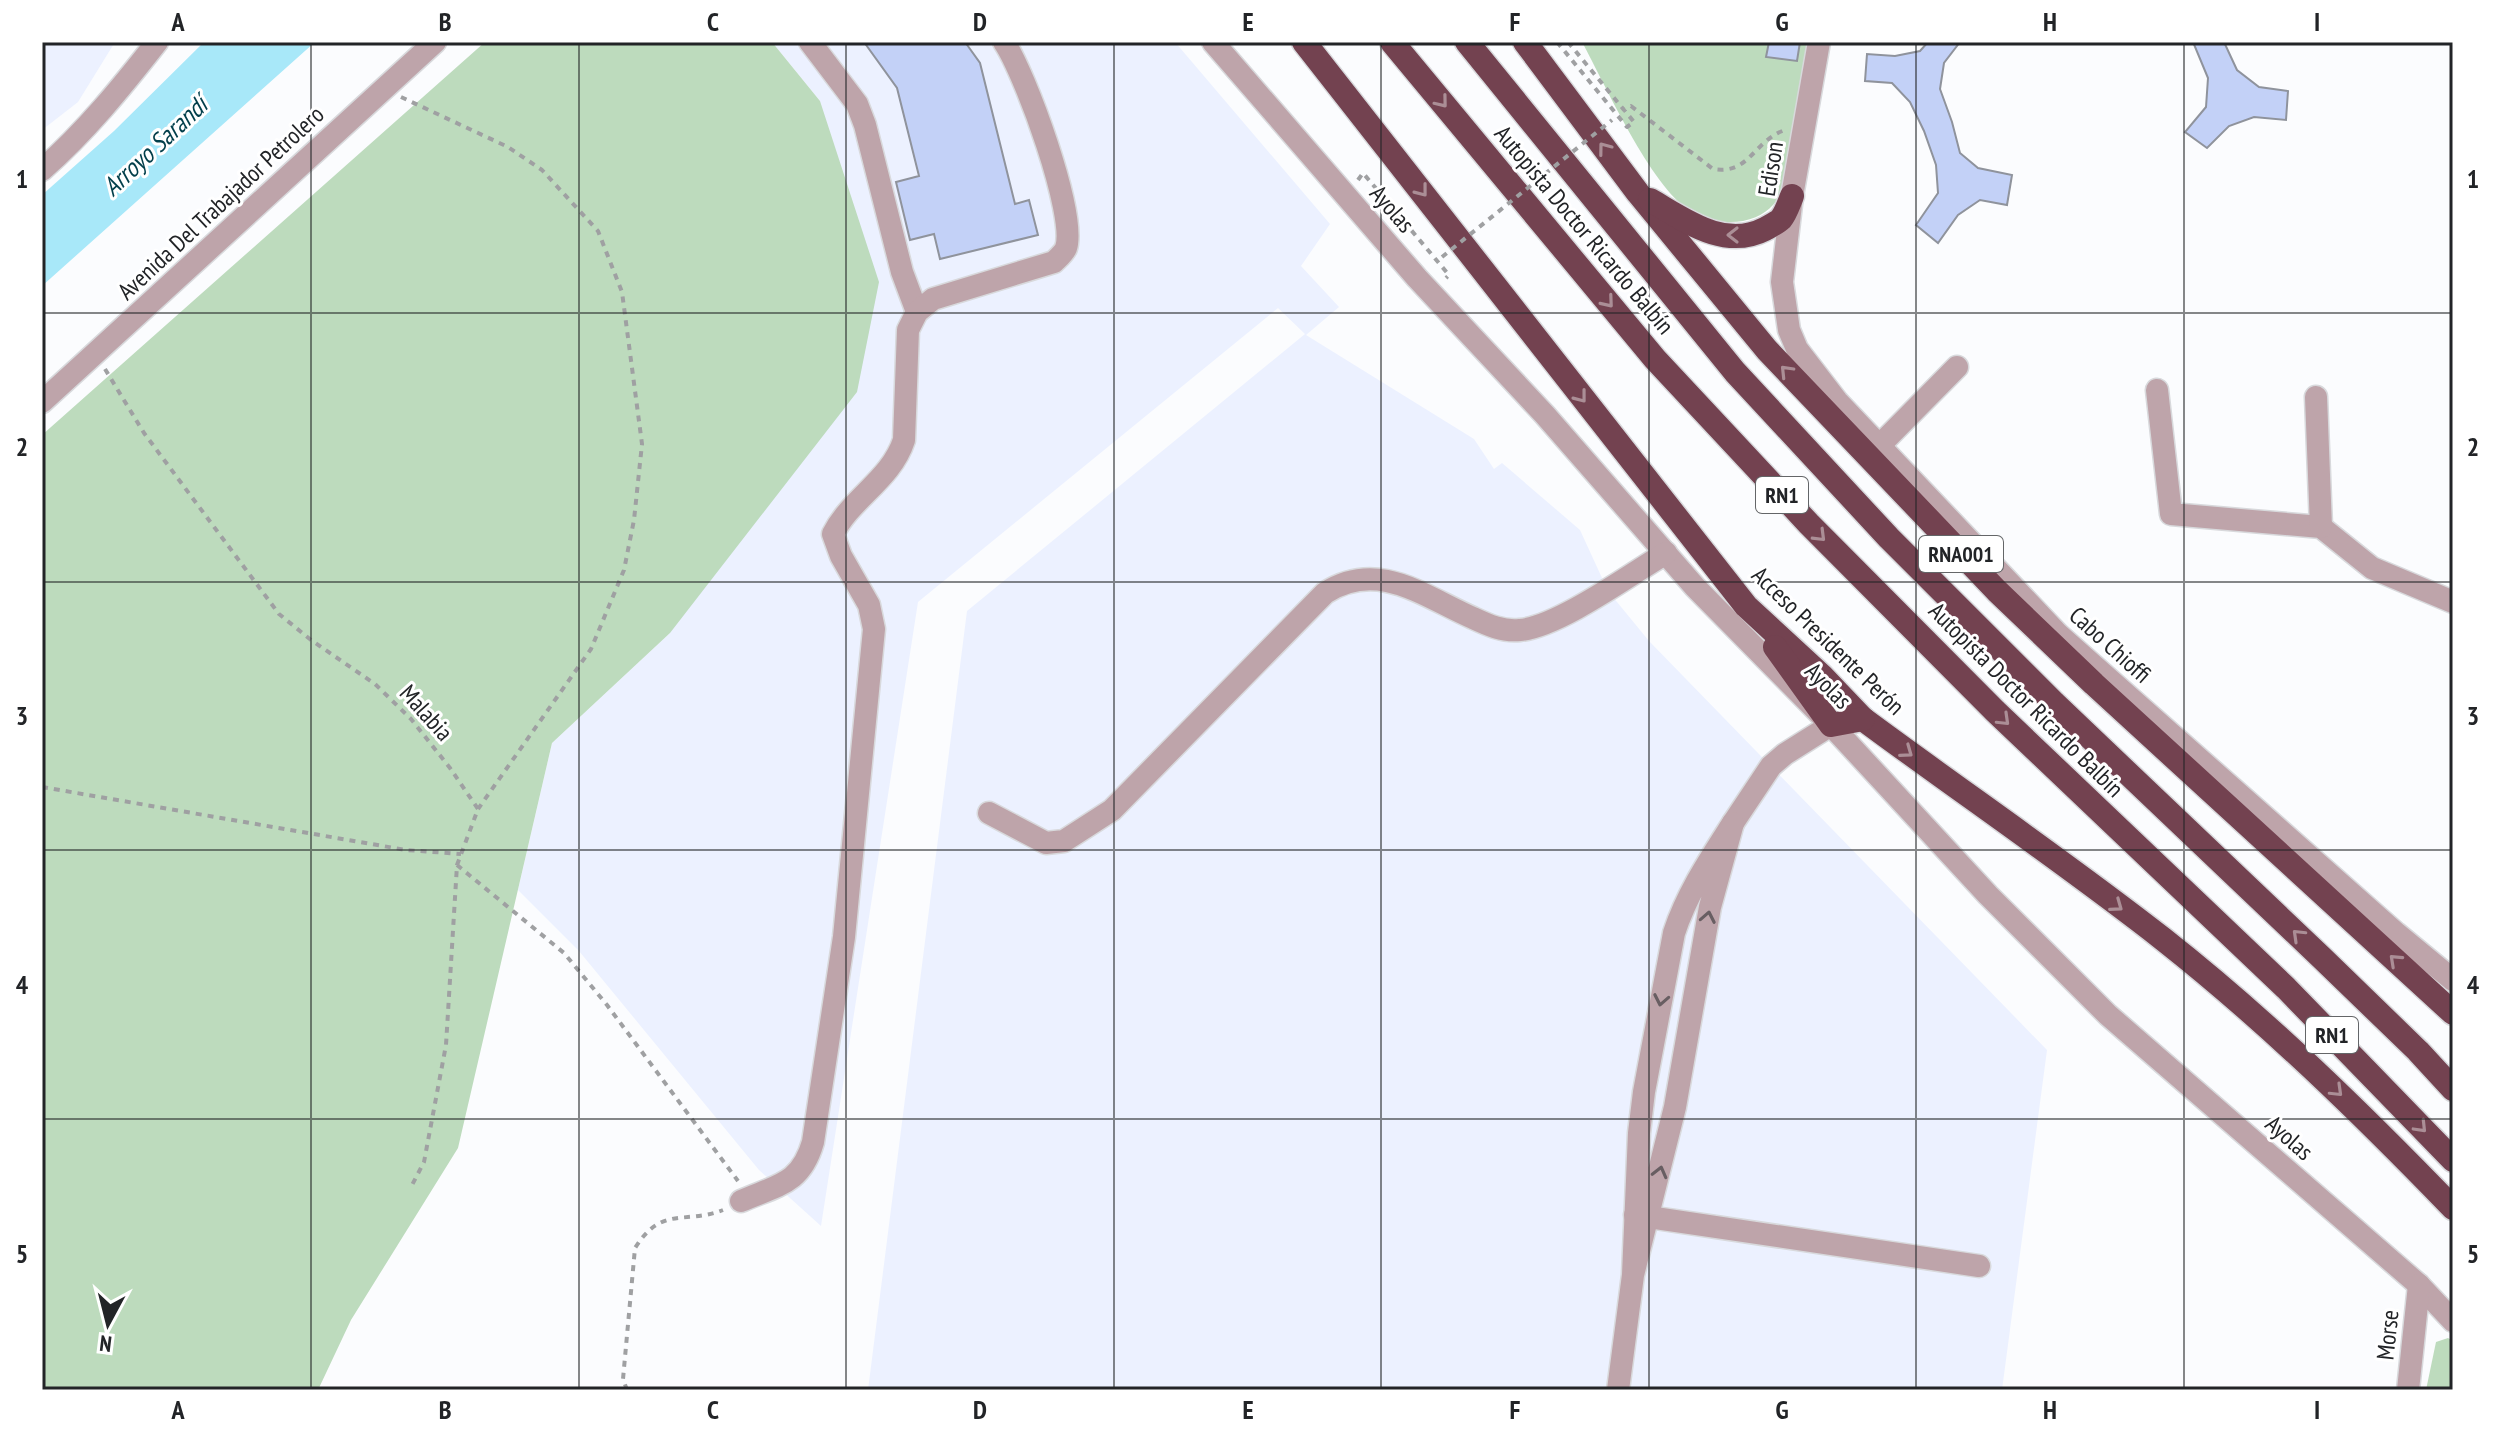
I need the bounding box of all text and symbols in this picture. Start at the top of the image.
text: A [170,5,185,38]
text: B [439,5,452,38]
text: C [707,5,719,38]
text: D [973,5,987,38]
text: E [1242,5,1254,38]
text: F [1510,5,1521,38]
text: G [1775,5,1789,38]
text: H [2043,5,2057,38]
text: I [2314,5,2320,38]
water label: Arroyo Sarandí [95,86,217,203]
one-way arrow [1432,93,1447,107]
street label: Avenida Del Trabajador Petrolero [111,99,330,306]
street label: Autopista Doctor Ricardo Balbín [1488,119,1681,341]
street label: Edison [1751,139,1790,198]
one-way arrow [1599,142,1614,157]
text: 1 [16,162,28,195]
text: 1 [2467,162,2479,195]
street label: Ayolas [1363,178,1422,239]
one-way arrow [1413,182,1427,197]
one-way arrow [1726,226,1738,244]
one-way arrow [1598,293,1612,308]
one-way arrow [1782,365,1796,380]
one-way arrow [1571,388,1586,402]
text: 2 [16,430,28,463]
text: 2 [2467,430,2479,463]
road number: RN1 [1756,477,1808,513]
one-way arrow [1811,527,1826,541]
road number: RNA001 [1919,536,2003,572]
street label: Acceso Presidente Perón [1745,560,1911,721]
street label: Autopista Doctor Ricardo Balbín [1922,596,2130,804]
street label: Cabo Chioffi [2063,600,2158,690]
street label: Ayolas [1799,656,1858,715]
street label: Malabia [393,678,460,747]
text: 3 [16,699,28,732]
text: 3 [2467,699,2479,732]
one-way arrow [1995,711,2009,725]
one-way arrow [1899,742,1913,756]
one-way arrow [2108,896,2123,910]
one-way arrow [1699,911,1716,924]
one-way arrow [2293,930,2307,945]
one-way arrow [2390,956,2405,970]
text: 4 [16,968,29,1001]
text: 4 [2467,968,2480,1001]
one-way arrow [1654,993,1671,1006]
road number: RN1 [2306,1017,2358,1053]
one-way arrow [2328,1082,2342,1096]
street label: Ayolas [2259,1108,2320,1167]
one-way arrow [2412,1118,2426,1132]
one-way arrow [1650,1166,1667,1180]
text: 5 [16,1237,28,1270]
text: 5 [2467,1237,2479,1270]
north arrow [68,1284,148,1364]
street label: Morse [2369,1308,2406,1362]
text: N [98,1329,113,1358]
text: A [170,1393,185,1426]
text: B [439,1393,452,1426]
text: C [707,1393,719,1426]
text: D [973,1393,987,1426]
text: E [1242,1393,1254,1426]
text: F [1510,1393,1521,1426]
text: G [1775,1393,1789,1426]
text: H [2043,1393,2057,1426]
text: I [2314,1393,2320,1426]

